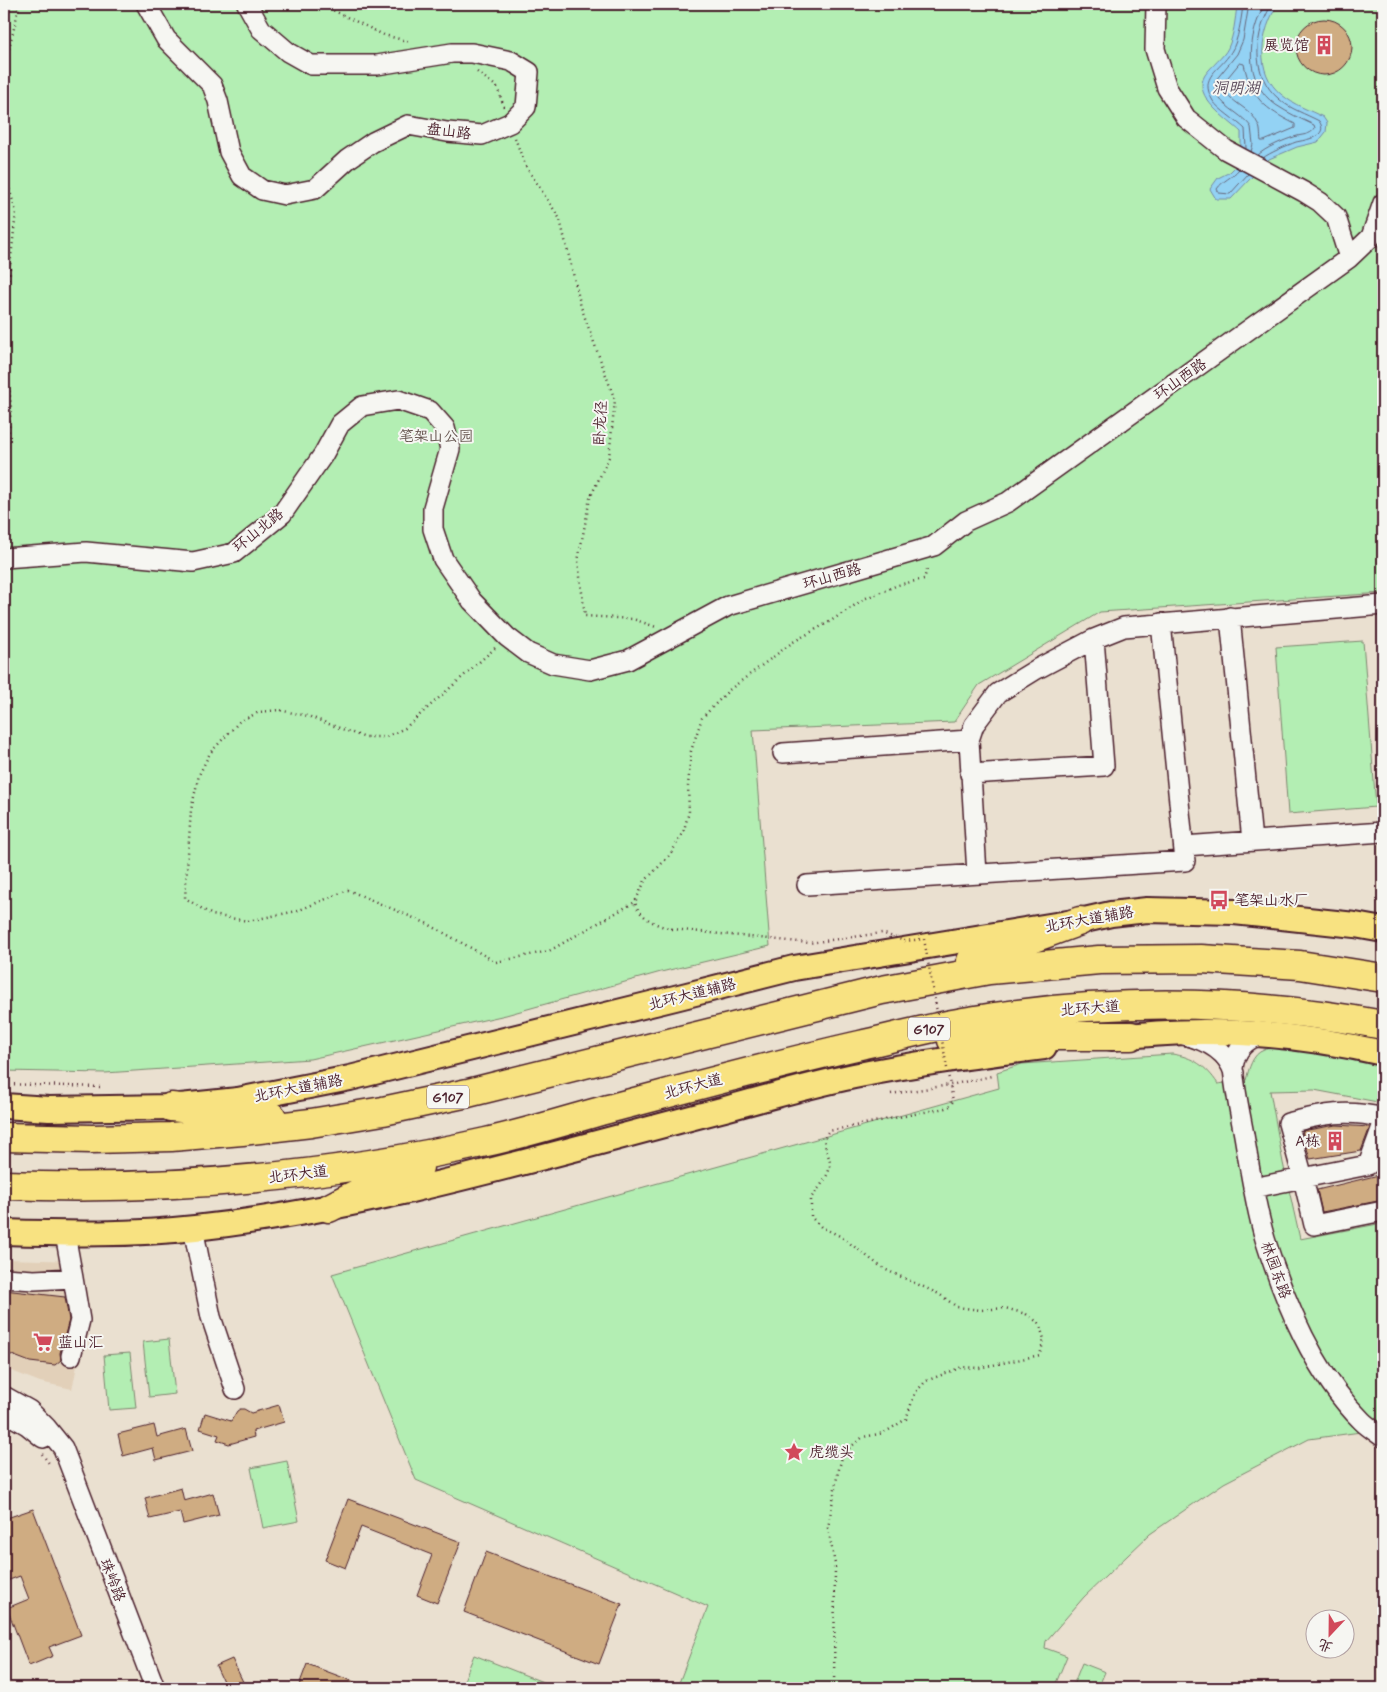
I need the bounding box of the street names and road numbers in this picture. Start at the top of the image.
street label: 盘山路 [425,119,472,145]
street label: 环山西路 [1150,354,1211,405]
street label: 卧龙径 [590,400,612,446]
street label: 环山北路 [229,504,288,557]
street label: 环山西路 [801,559,864,595]
street label: 北环大道辅路 [1043,902,1135,938]
street label: 北环大道辅路 [646,974,738,1016]
street label: 北环大道 [1059,997,1121,1021]
road number: G107 [908,1018,950,1040]
street label: 北环大道 [662,1070,725,1104]
street label: 北环大道辅路 [252,1071,344,1107]
road number: G107 [427,1086,469,1108]
street label: 北环大道 [267,1161,329,1189]
street label: 林园东路 [1255,1239,1295,1302]
street label: 珠岭路 [95,1556,129,1605]

